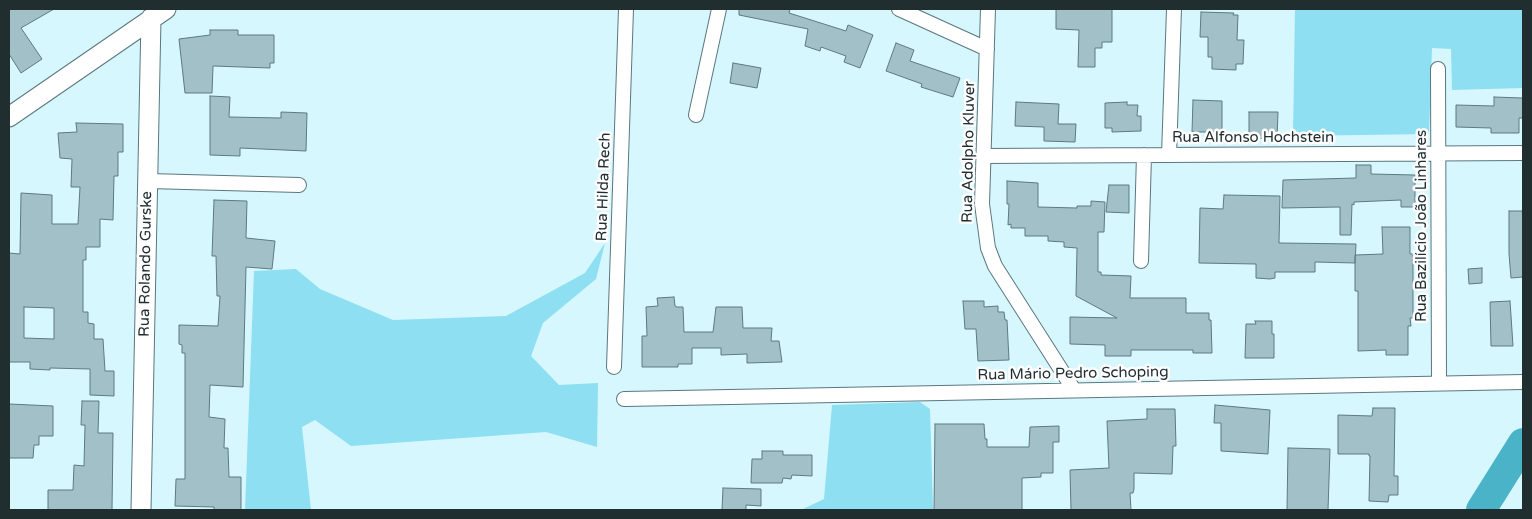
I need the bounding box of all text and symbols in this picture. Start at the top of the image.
street label: Rua Adolpho Kluver [959,81,979,223]
street label: Rua Alfonso Hochstein [1172,129,1334,147]
street label: Rua Bazilício João Linhares [1413,130,1431,322]
street label: Rua Hilda Rech [593,132,615,242]
street label: Rua Rolando Gurske [136,191,156,337]
street label: Rua Mário Pedro Schoping [977,363,1169,385]

